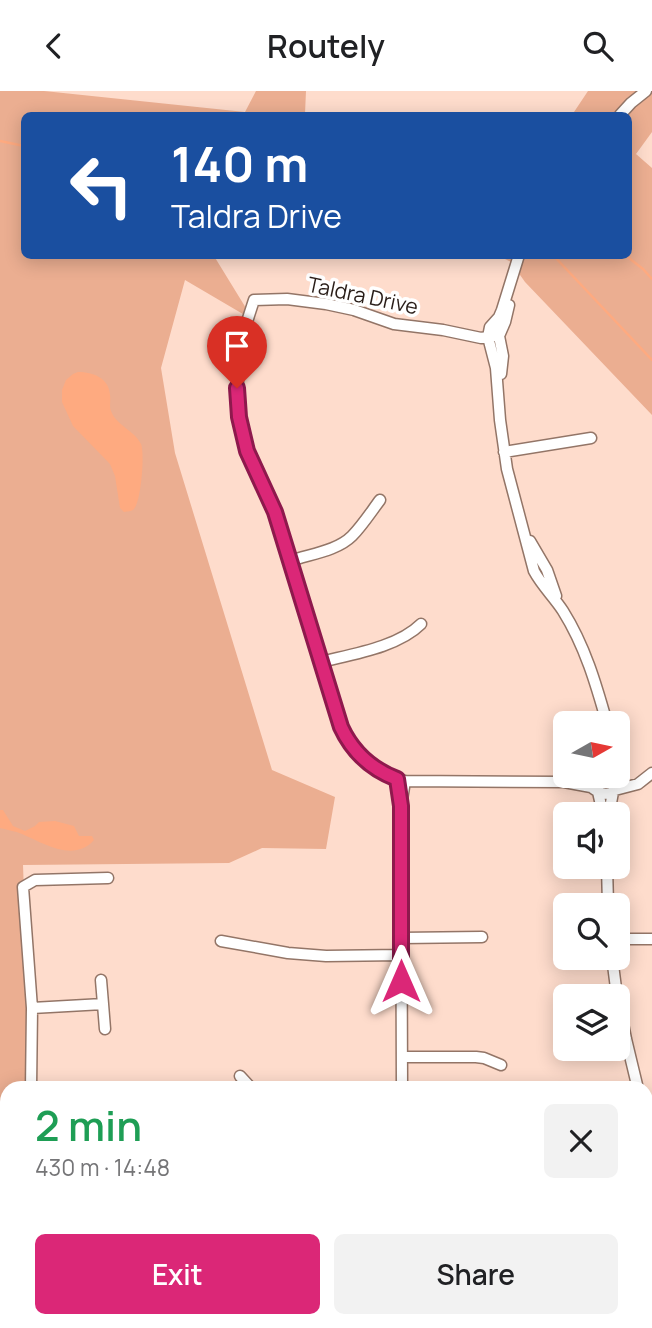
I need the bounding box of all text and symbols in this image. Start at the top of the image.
text: Routely [267,24,385,68]
icon: back [35,27,73,65]
icon: search [579,27,617,65]
text: 140 m [171,130,308,197]
icon: left [56,140,147,231]
text: Taldra Drive [171,194,342,238]
street label: Taldra Drive [305,270,421,320]
pin [207,316,267,388]
icon: arrive [218,327,256,365]
north arrow [553,711,630,787]
map controls [553,711,630,1061]
button: sound [553,802,630,879]
button: search [553,893,630,970]
position arrow [364,944,438,1018]
button: layers [553,984,630,1061]
text: 2 min [35,1096,142,1154]
button: close [544,1104,618,1178]
text: 430 m · 14:48 [35,1151,170,1183]
button: Exit [35,1234,320,1314]
button: Share [334,1234,618,1314]

